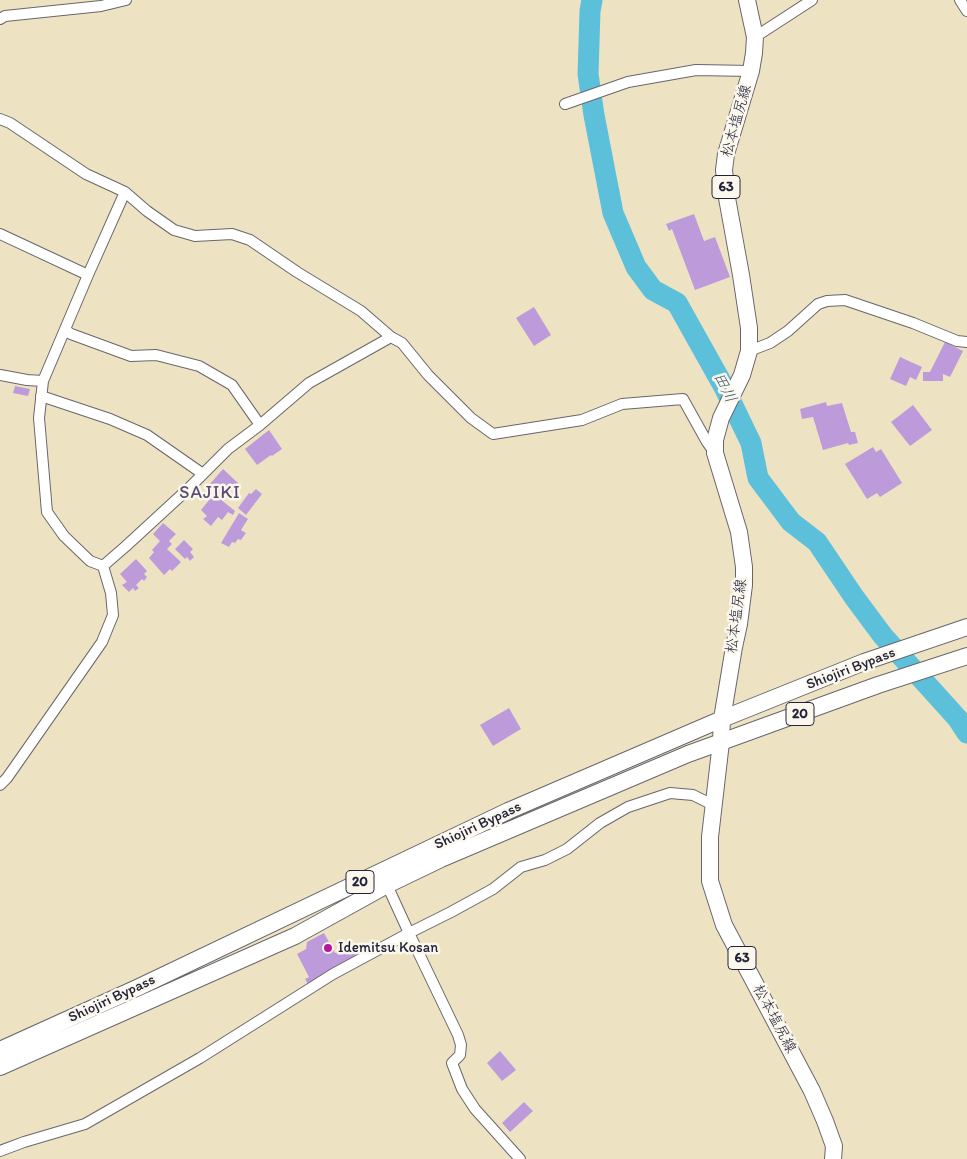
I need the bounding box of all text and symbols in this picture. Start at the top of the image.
street label: 松本塩尻線 [718,82,756,160]
road number: 63 [712,176,740,198]
water label: 田川 [708,369,740,407]
district label: SAJIKI [180,482,240,504]
street label: 松本塩尻線 [723,578,751,654]
street label: Shiojiri Bypass [804,644,898,694]
road number: 20 [786,702,814,726]
street label: Shiojiri Bypass [432,798,524,854]
road number: 20 [346,870,374,894]
place label: Idemitsu Kosan [338,939,438,957]
marker: Idemitsu Kosan [322,942,334,954]
road number: 63 [728,946,756,970]
street label: Shiojiri Bypass [66,971,158,1027]
street label: 松本塩尻線 [748,982,800,1056]

